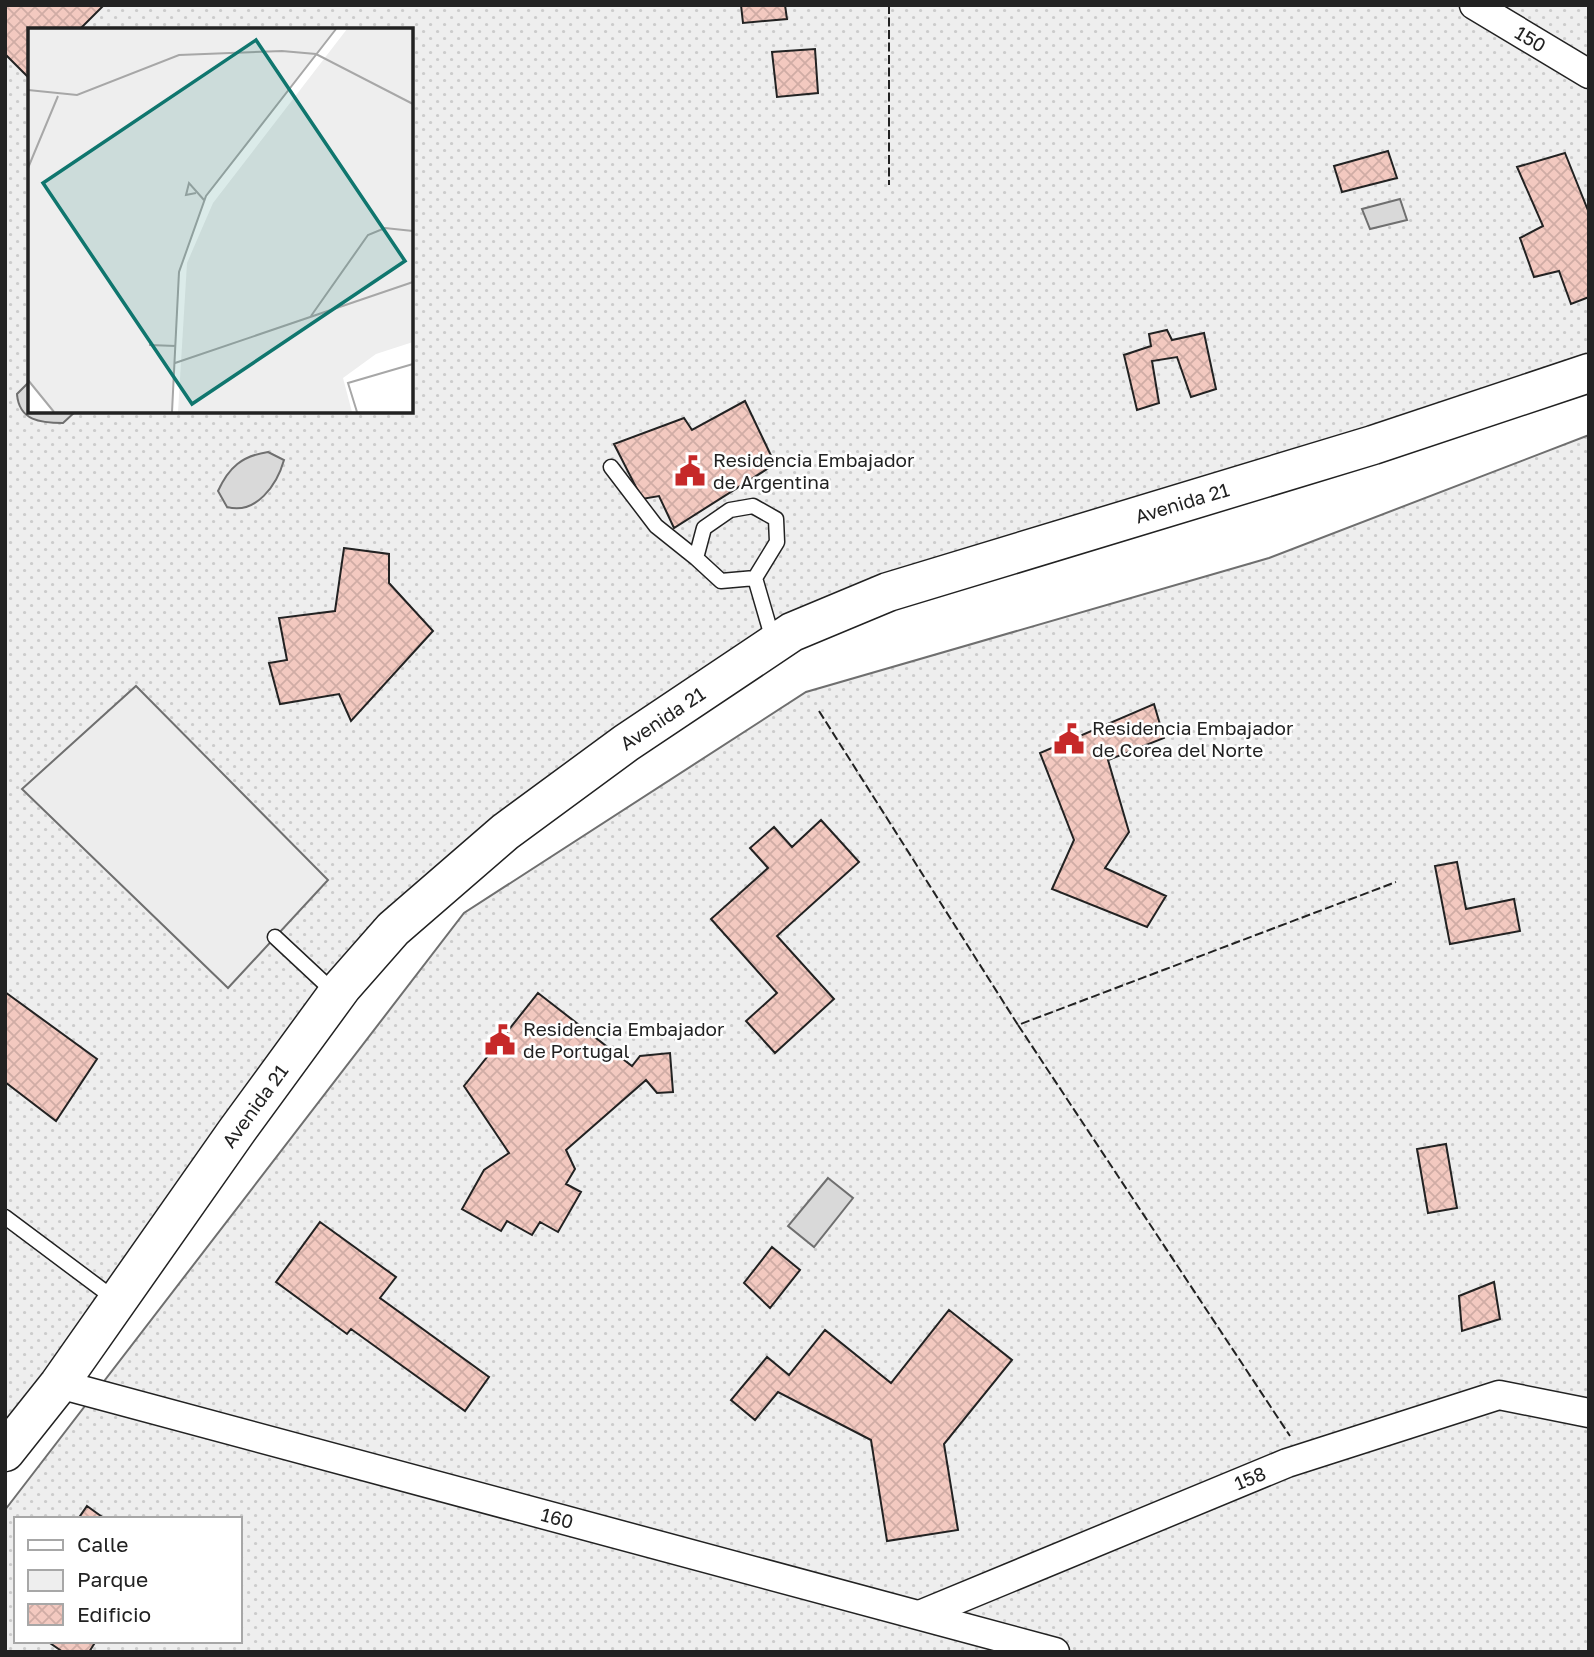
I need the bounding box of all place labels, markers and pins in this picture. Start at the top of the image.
place label: Residencia Embajador de Argentina [713,448,915,493]
public building icon: Residencia Embajador de Argentina [673,454,707,488]
place label: Residencia Embajador de Corea del Norte [1092,716,1294,761]
public building icon: Residencia Embajador de Corea del Norte [1052,722,1086,756]
place label: Residencia Embajador de Portugal [523,1017,725,1062]
public building icon: Residencia Embajador de Portugal [483,1023,517,1057]

